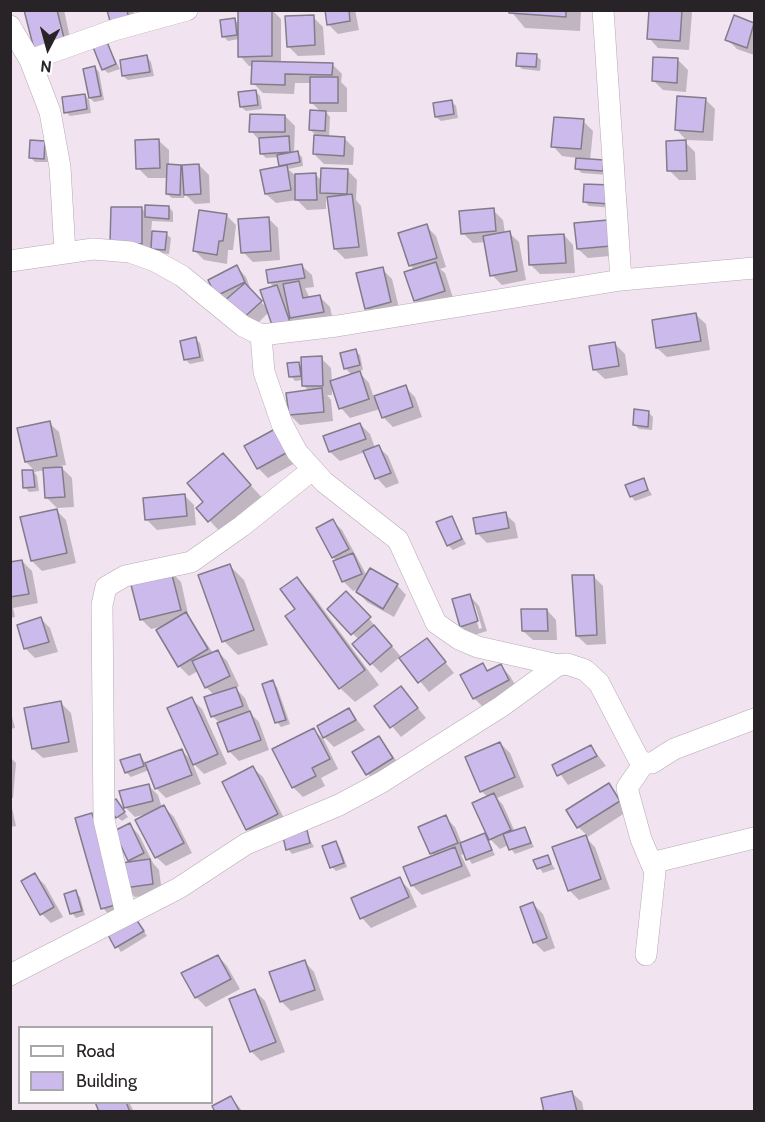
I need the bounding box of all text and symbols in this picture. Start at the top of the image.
north arrow [18,18,78,78]
text: N [39,56,53,76]
legend [18,1026,213,1104]
text: Road [76,1040,115,1062]
text: Building [76,1070,137,1092]

